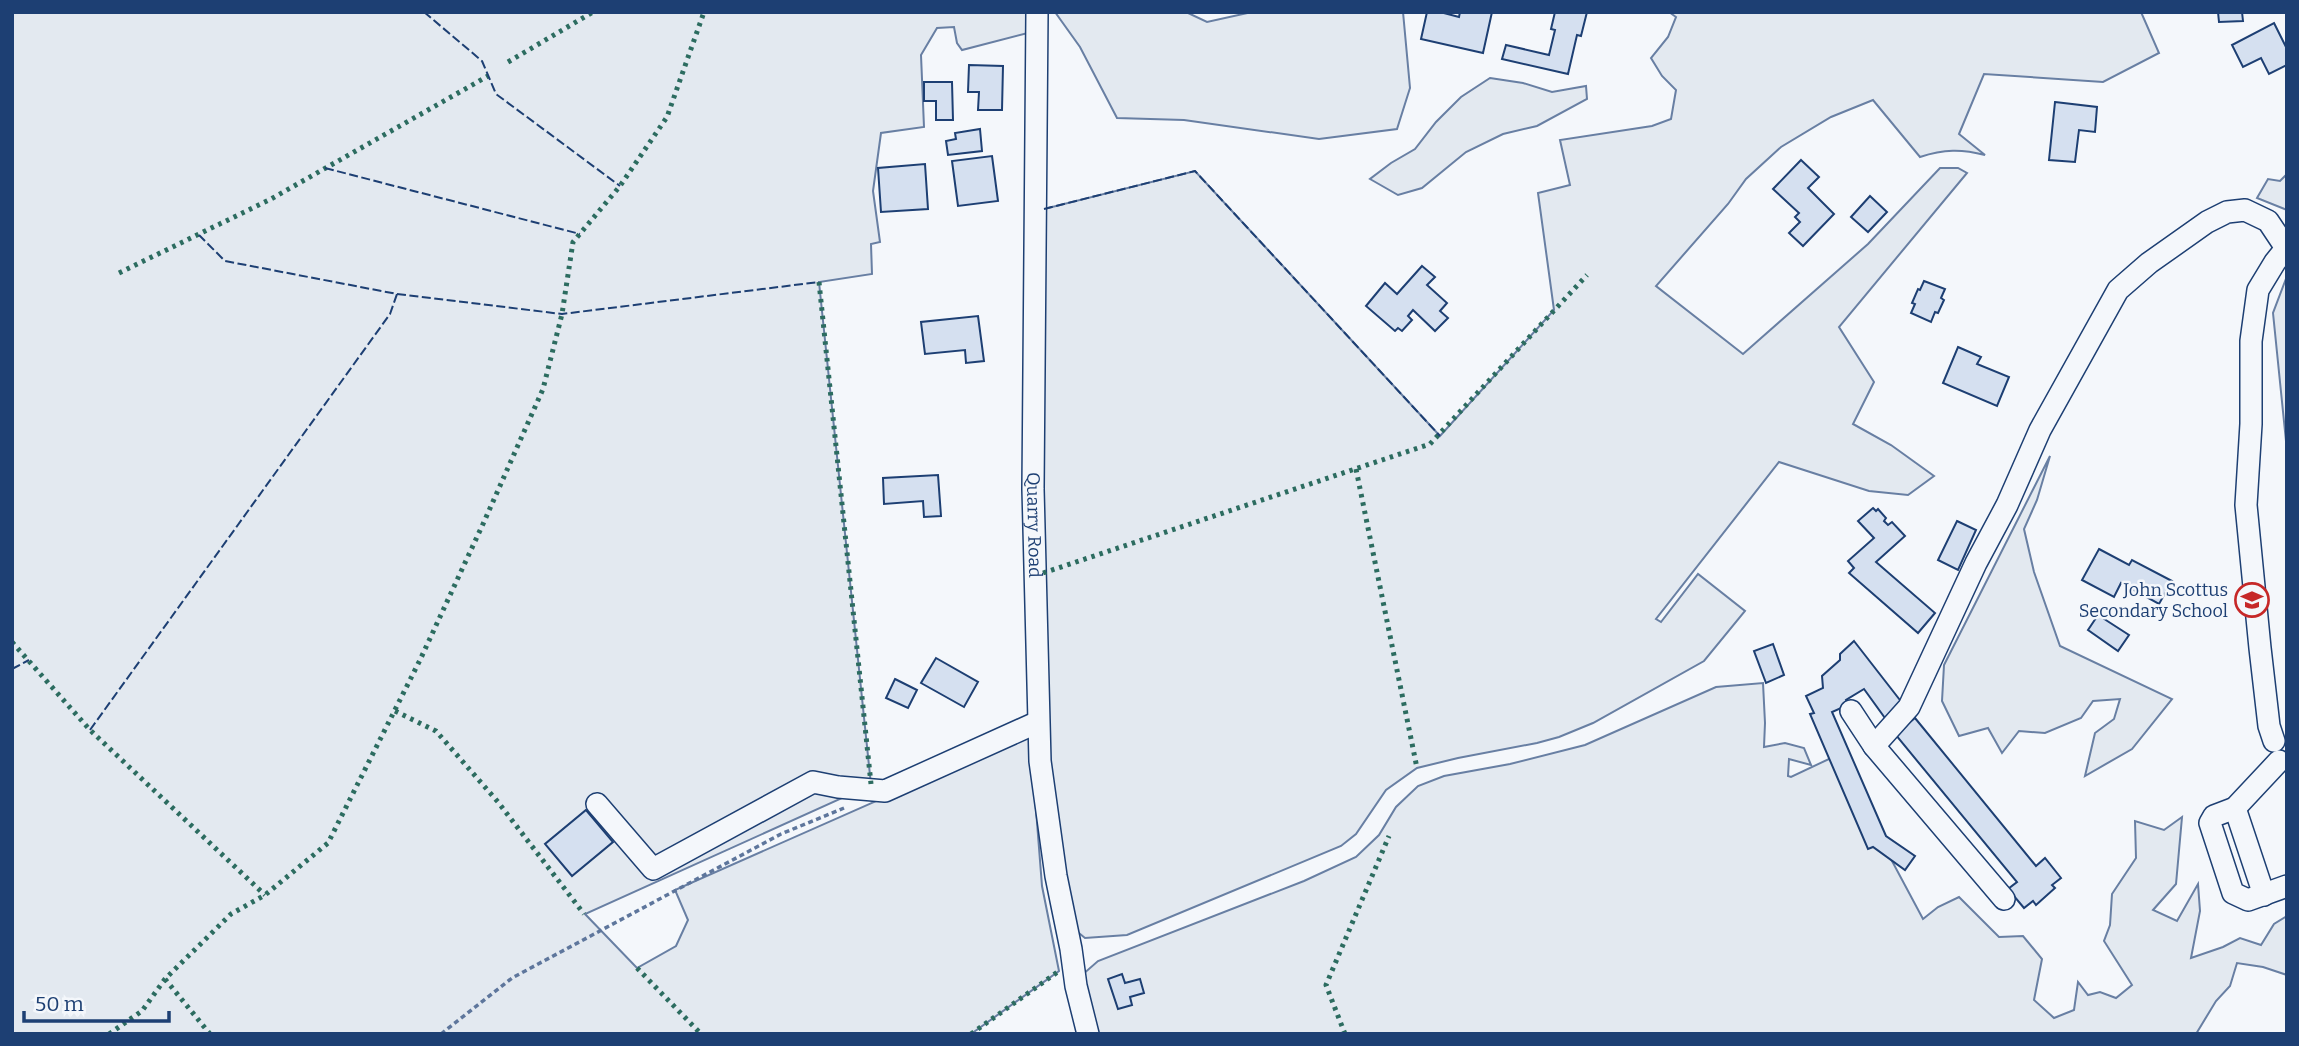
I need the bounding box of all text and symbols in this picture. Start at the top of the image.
street label: Quarry Road [1022,472,1046,578]
place label: John Scottus Secondary School [2079,579,2228,622]
school or university icon: John Scottus Secondary School [2233,581,2271,619]
scale bar [24,979,170,1023]
text: 50 m [35,991,84,1017]

